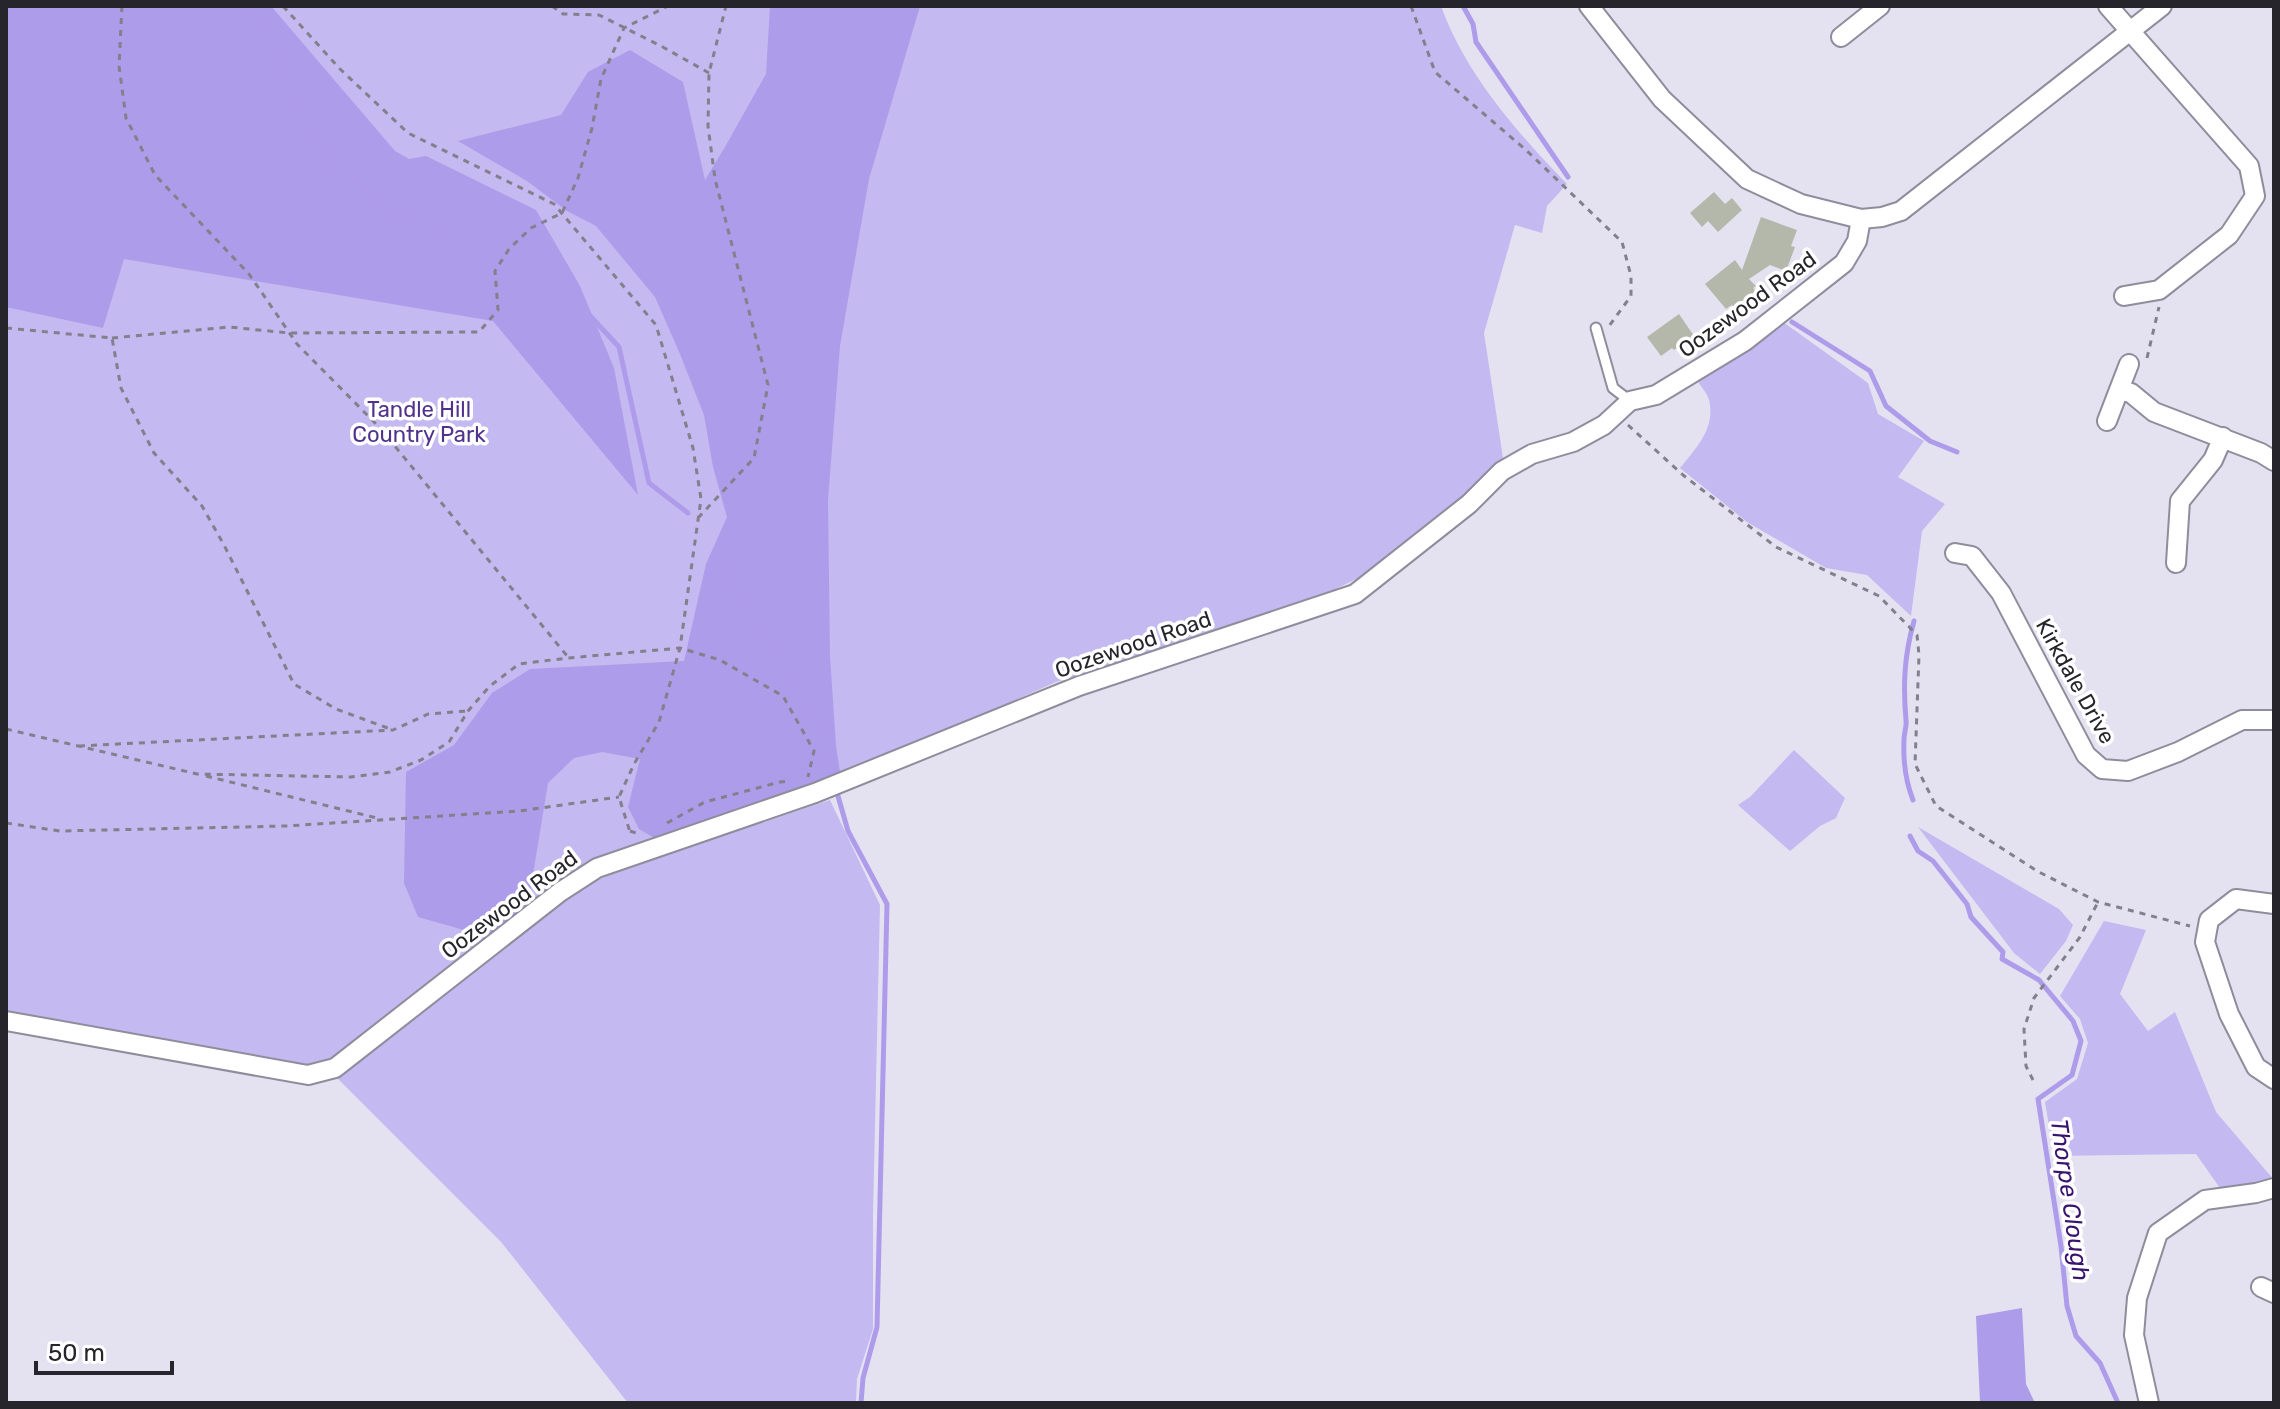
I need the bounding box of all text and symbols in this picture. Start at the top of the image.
street label: Oozewood Road [1673,245,1821,363]
park label: Tandle Hill Country Park [352,396,486,448]
street label: Oozewood Road [1051,605,1215,684]
street label: Kirkdale Drive [2030,614,2121,749]
street label: Oozewood Road [436,844,583,964]
water label: Thorpe Clough [2045,1117,2095,1283]
scale bar [36,1325,172,1375]
text: 50 m [48,1339,105,1367]

